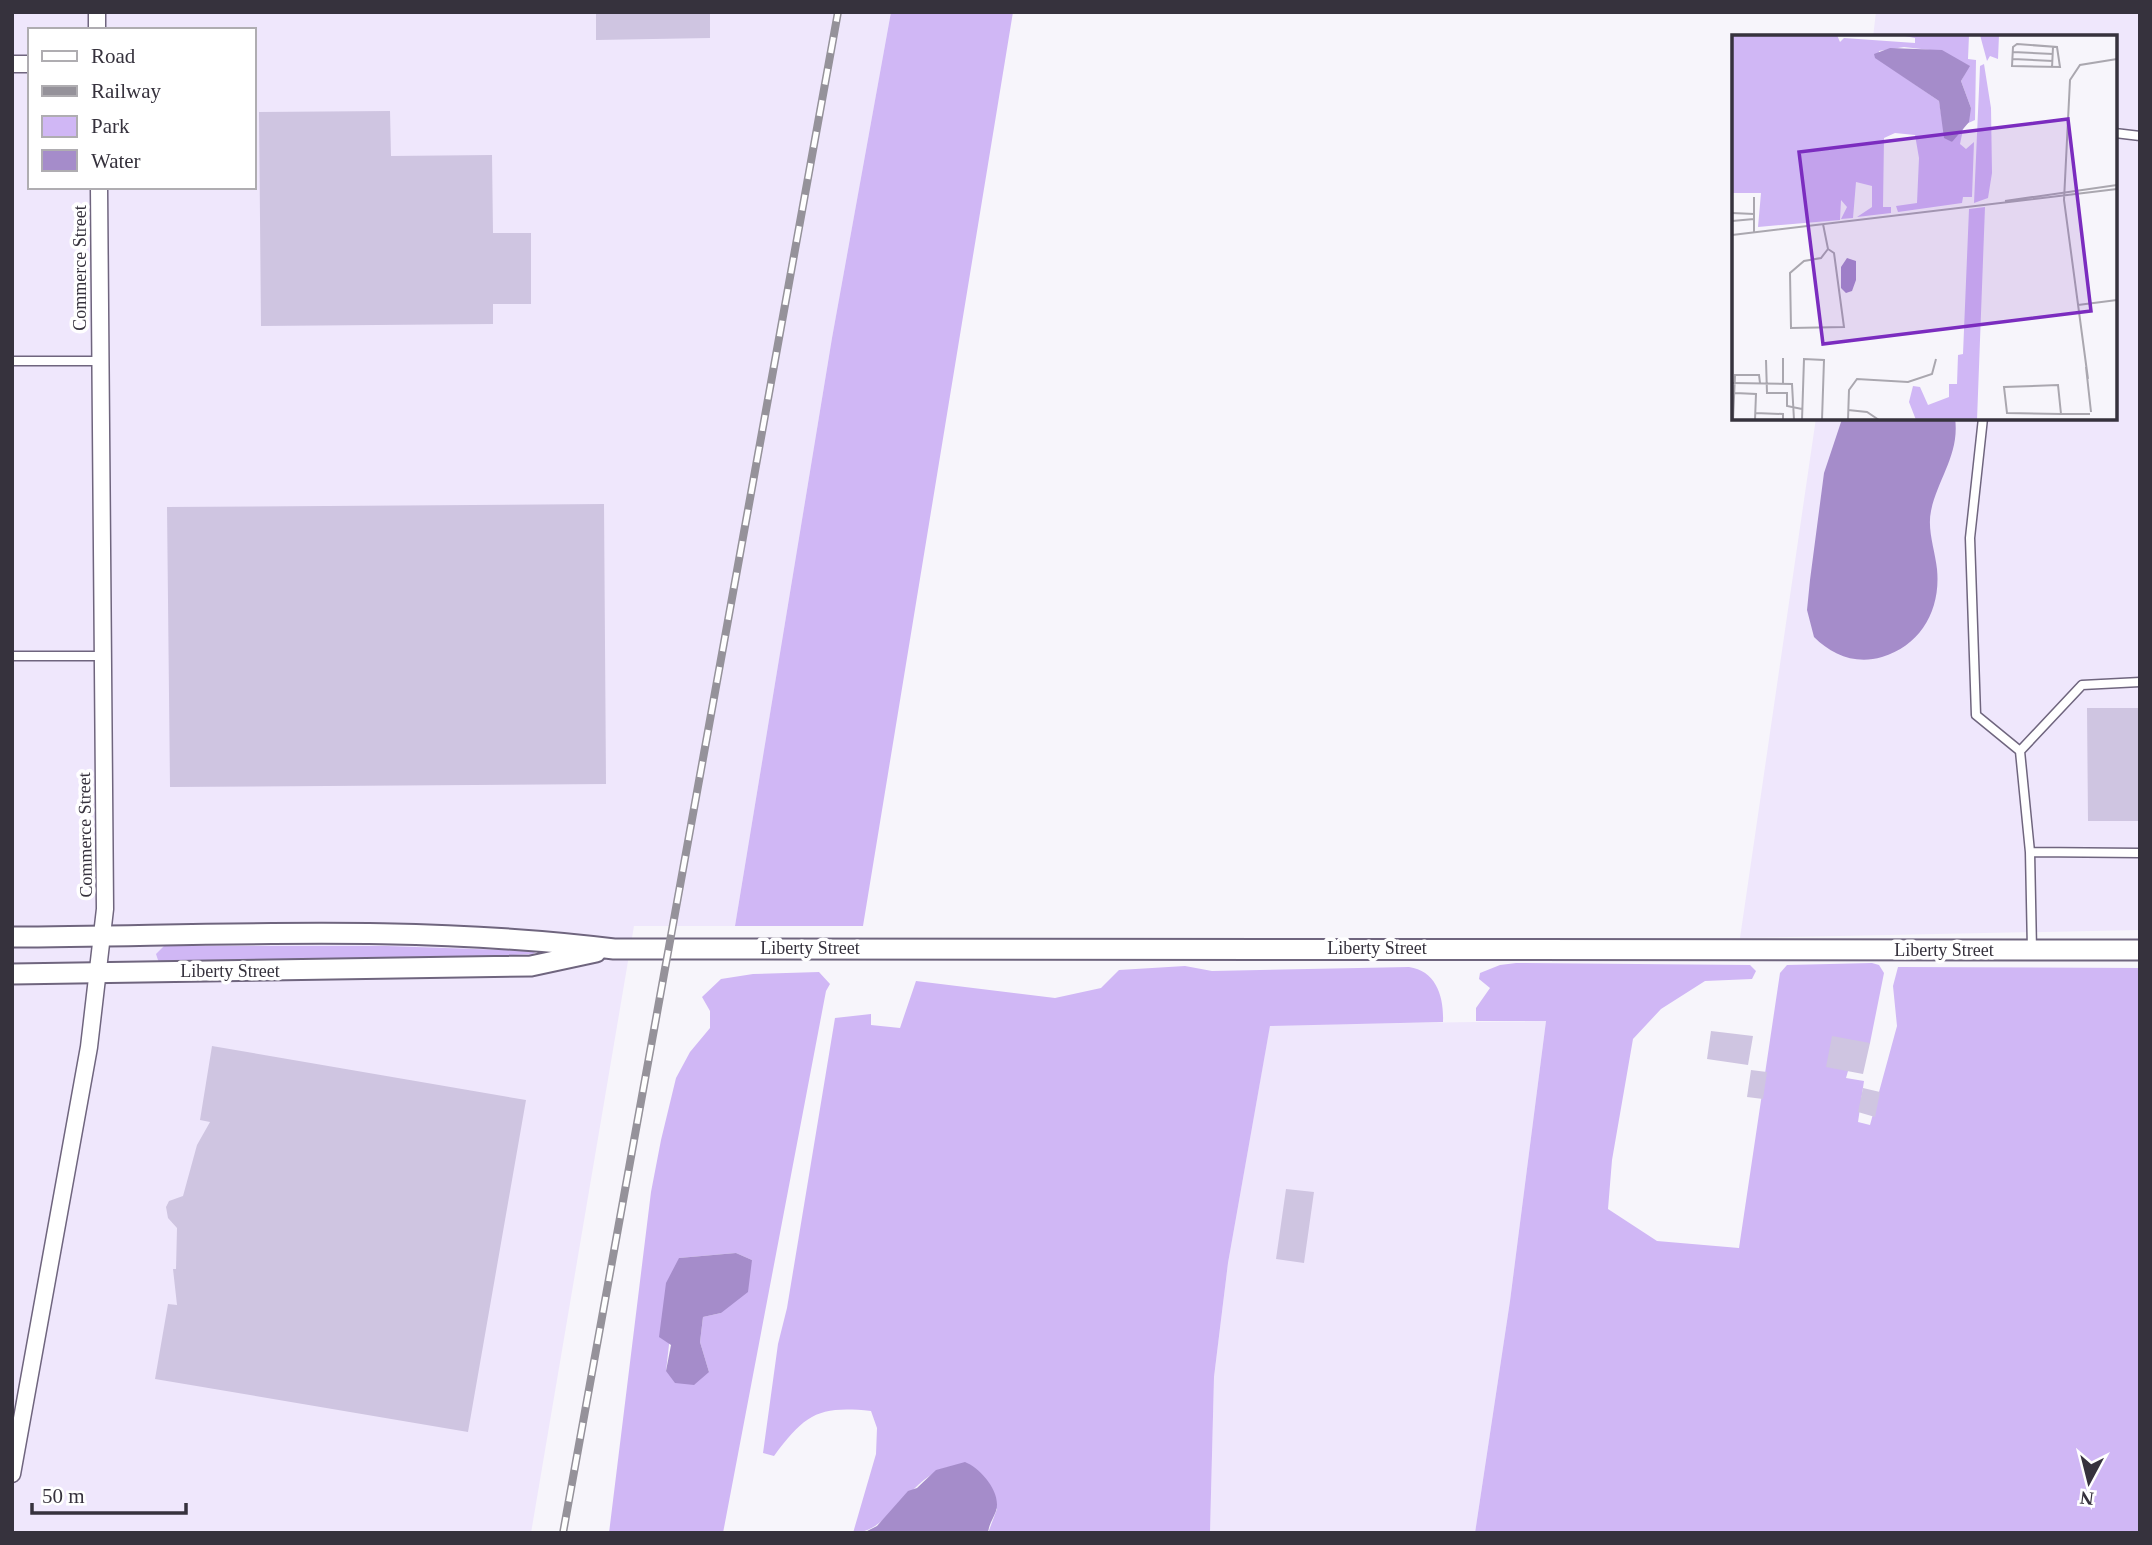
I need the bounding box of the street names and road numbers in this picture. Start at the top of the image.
street label: Commerce Street [70,205,90,331]
street label: Commerce Street [74,772,96,898]
street label: Liberty Street [760,938,860,958]
street label: Liberty Street [1327,938,1427,958]
street label: Liberty Street [1894,940,1994,960]
street label: Liberty Street [180,961,280,981]

